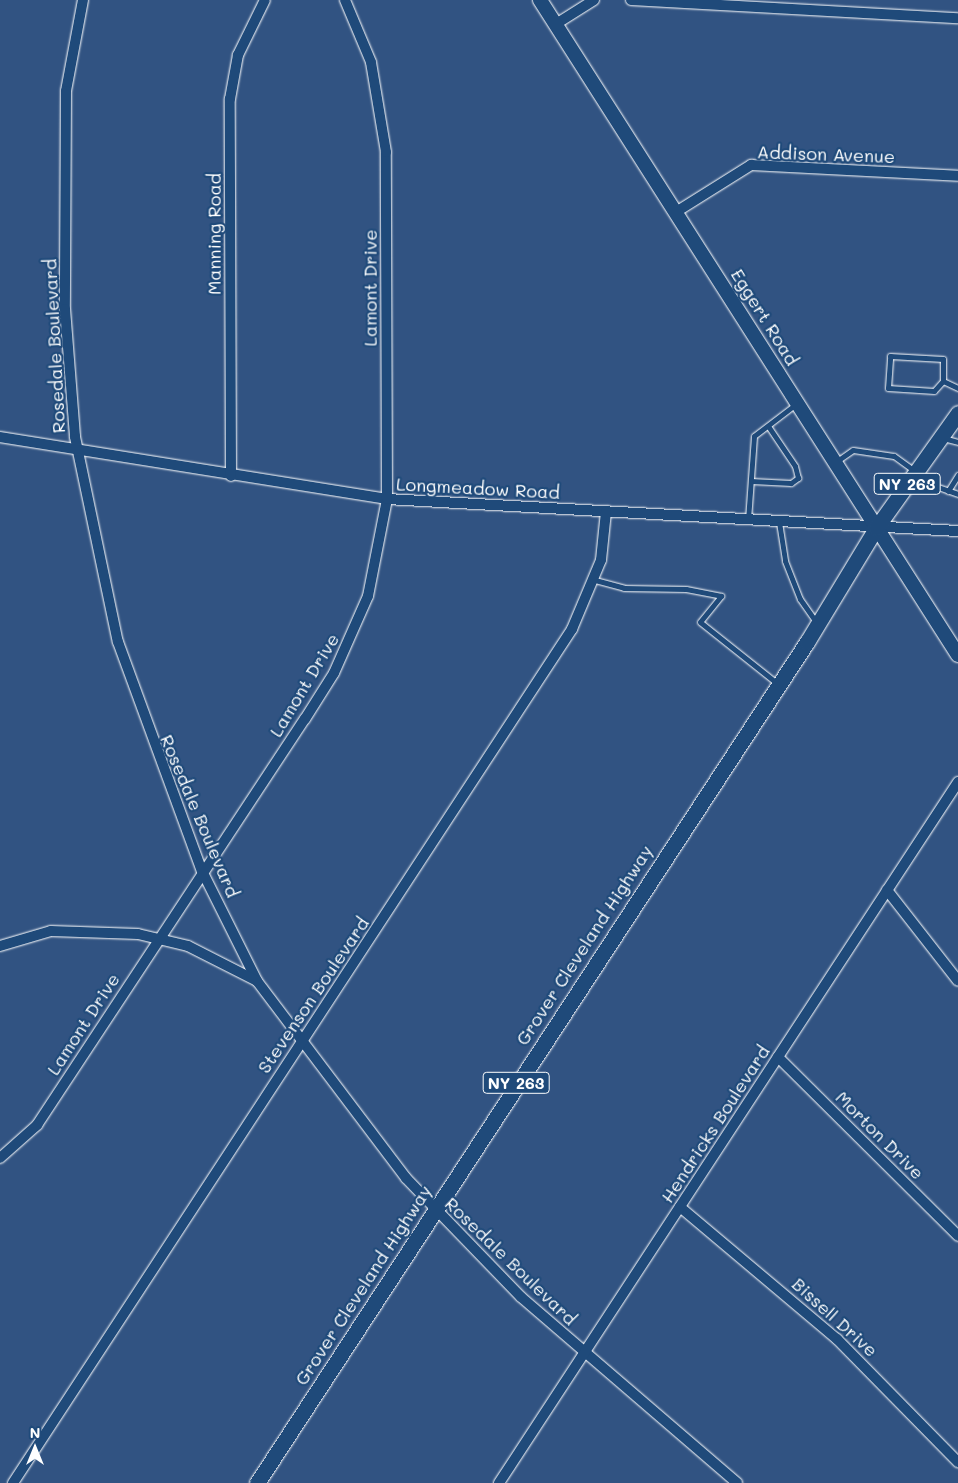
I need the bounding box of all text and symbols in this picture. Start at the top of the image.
street label: Addison Avenue [757,141,895,167]
street label: Manning Road [203,173,225,295]
street label: Lamont Drive [359,230,381,346]
street label: Rosedale Boulevard [39,258,69,434]
street label: Eggert Road [727,265,803,369]
road number: NY 263 [873,470,941,498]
street label: Longmeadow Road [396,473,560,503]
street label: Lamont Drive [265,629,343,741]
street label: Rosedale Boulevard [156,731,244,901]
street label: Grover Cleveland Highway [511,841,657,1049]
street label: Stevenson Boulevard [253,913,373,1077]
street label: Lamont Drive [42,969,124,1079]
street label: Hendricks Boulevard [656,1041,774,1207]
road number: NY 263 [482,1070,550,1096]
street label: Morton Drive [831,1086,929,1184]
street label: Grover Cleveland Highway [290,1181,436,1389]
street label: Rosedale Boulevard [441,1193,581,1329]
street label: Bissell Drive [788,1273,882,1361]
north arrow [10,1423,60,1473]
text: N [30,1423,40,1442]

